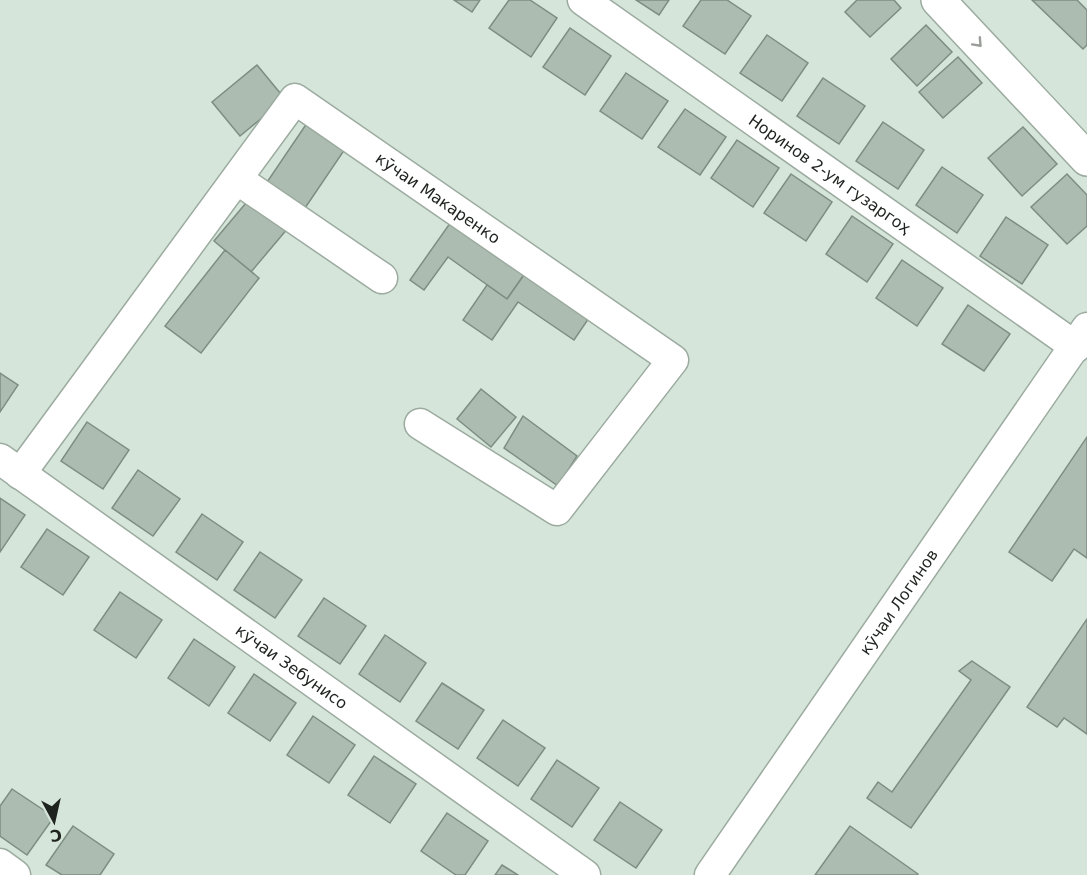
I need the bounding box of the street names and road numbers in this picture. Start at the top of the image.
street label: Норинов 2-ум гузаргоҳ [745,111,914,238]
street label: кӯчаи Макаренко [372,149,504,248]
street label: кӯчаи Логинов [856,545,942,658]
street label: кӯчаи Зебунисо [232,621,351,713]

